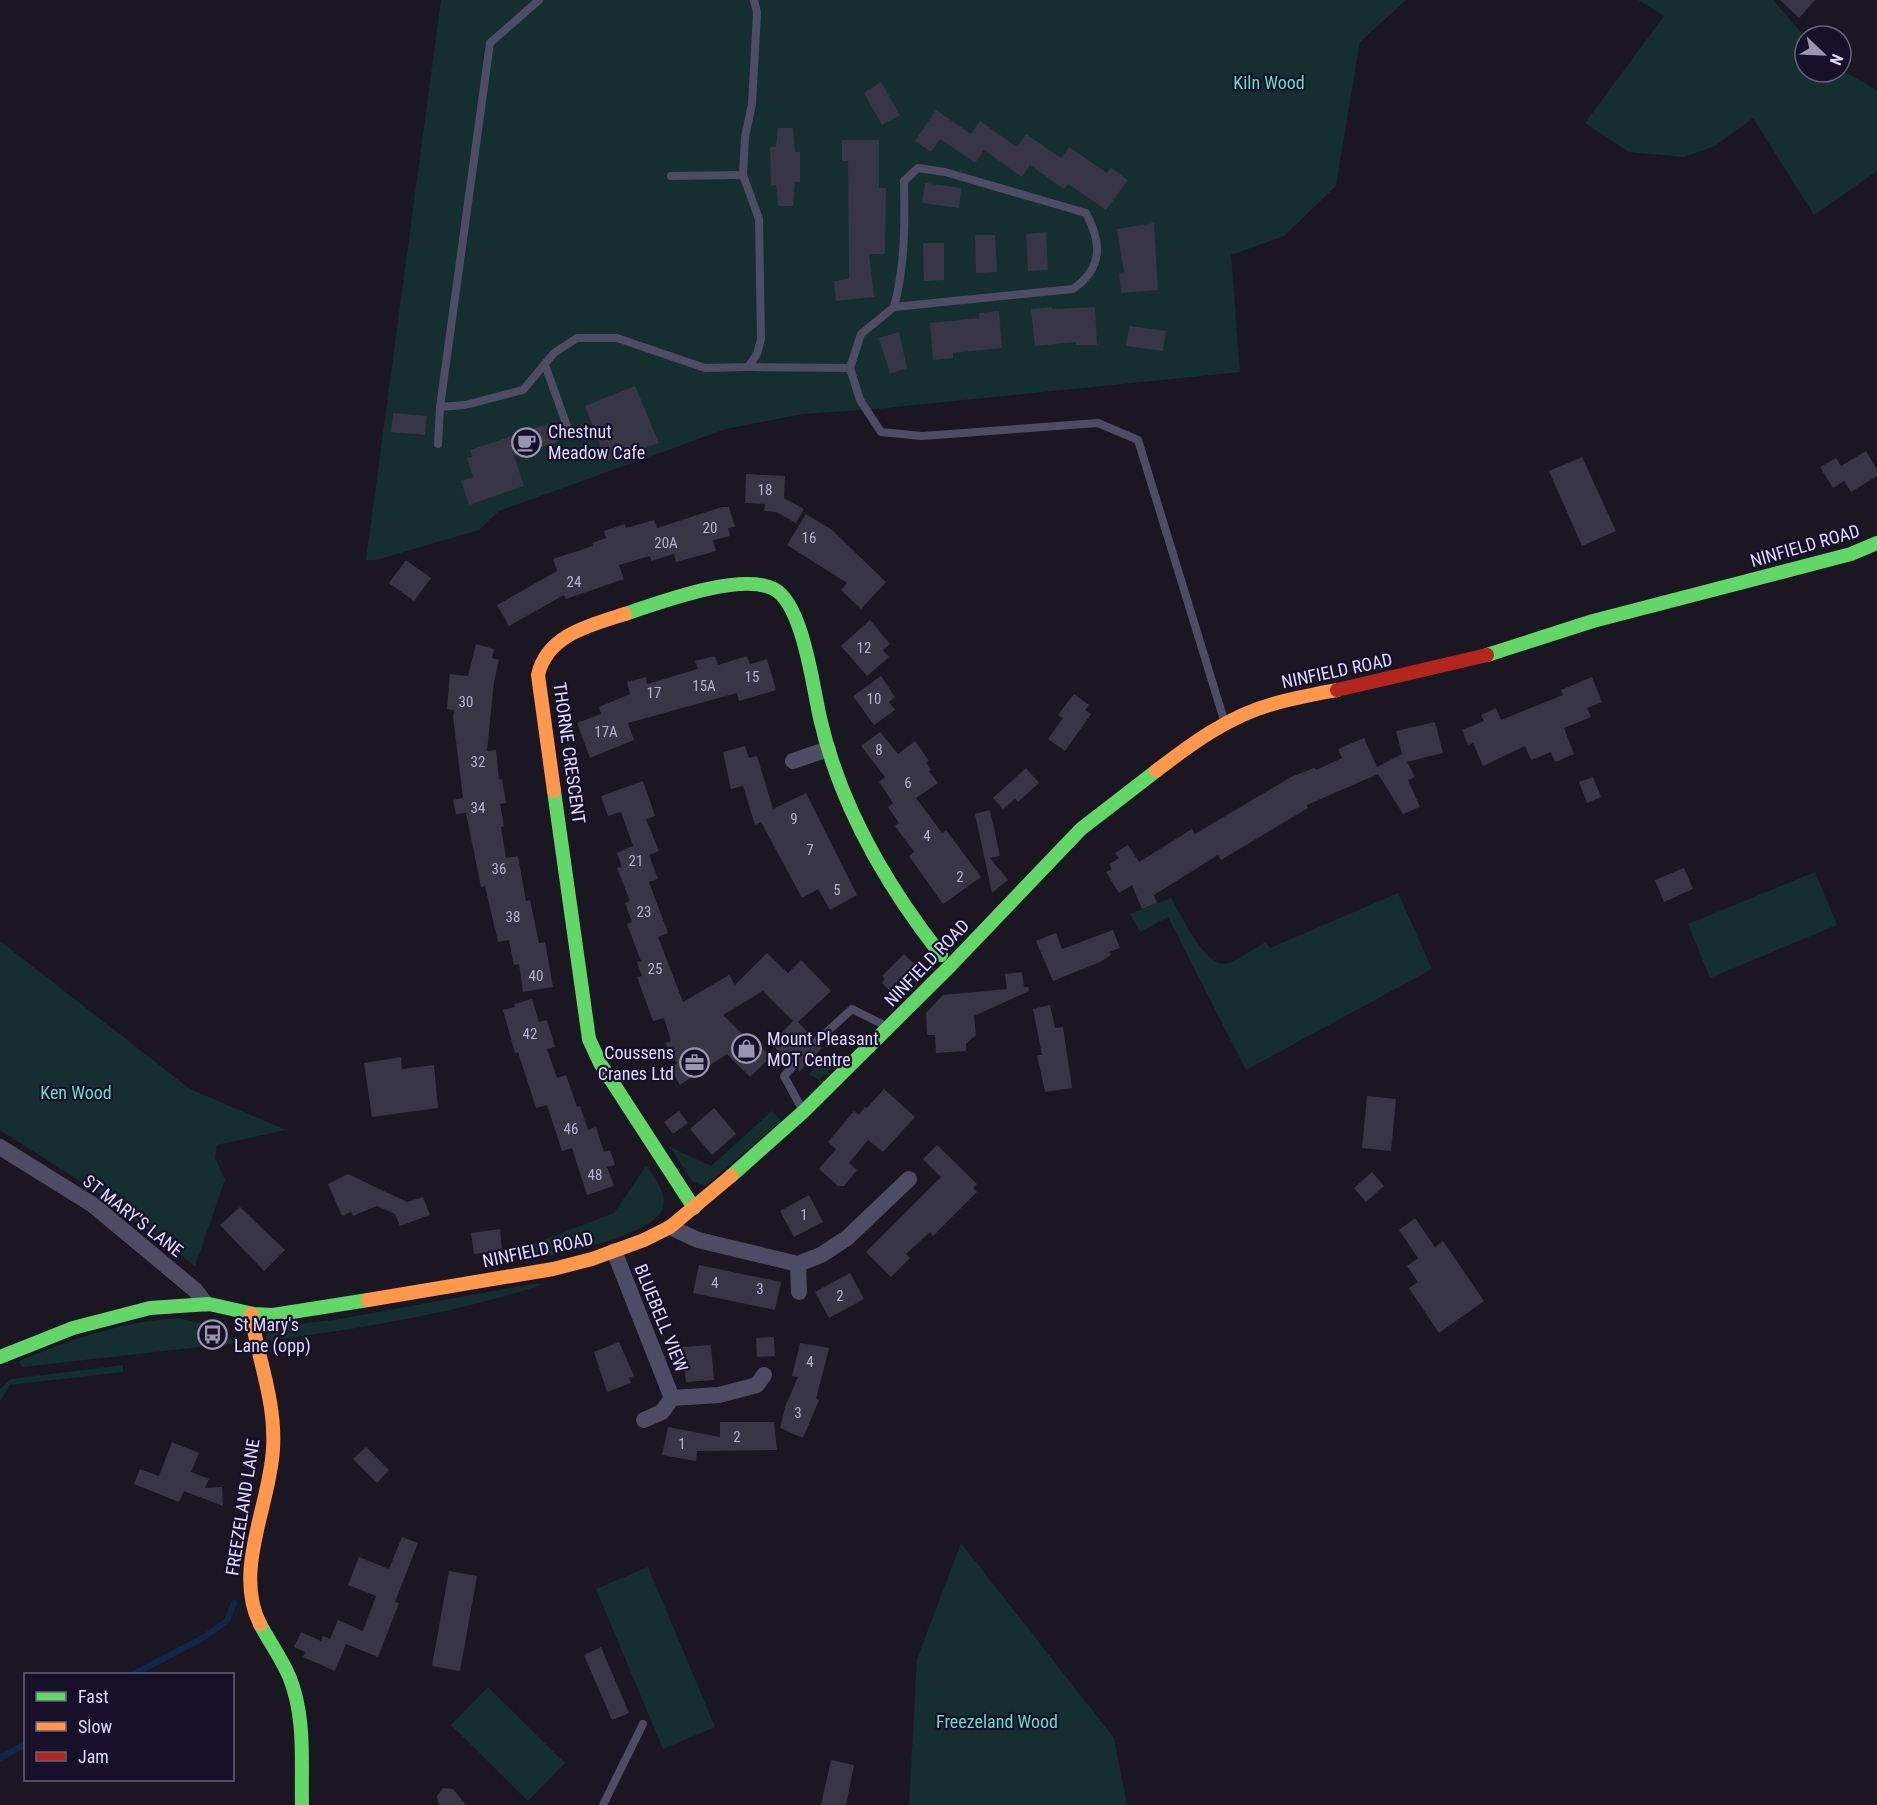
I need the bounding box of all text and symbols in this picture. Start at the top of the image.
north arrow [1793,24,1853,84]
text: N [1826,51,1847,68]
park label: Kiln Wood [1233,72,1305,93]
place label: Chestnut Meadow Cafe [548,421,645,463]
cafe icon: Chestnut Meadow Cafe [511,426,543,458]
house number: 18 [758,481,772,499]
house number: 20 [703,519,717,537]
street label: NINFIELD ROAD [1748,520,1862,571]
house number: 16 [802,529,816,547]
house number: 20A [654,534,678,552]
house number: 24 [567,573,581,591]
house number: 12 [857,639,871,657]
street label: NINFIELD ROAD [1280,649,1394,693]
house number: 15 [745,668,759,686]
house number: 15A [692,677,716,695]
street label: THORNE CRESCENT [549,681,590,825]
house number: 17 [647,684,661,702]
house number: 10 [867,690,881,708]
house number: 30 [459,693,473,711]
house number: 17A [594,723,618,741]
house number: 8 [875,741,883,759]
house number: 32 [471,753,485,771]
house number: 6 [904,774,912,792]
house number: 34 [471,799,485,817]
house number: 9 [790,810,798,828]
house number: 4 [923,827,931,845]
house number: 7 [806,841,814,859]
house number: 21 [629,852,643,870]
house number: 36 [492,860,506,878]
house number: 2 [956,868,964,886]
house number: 5 [833,881,841,899]
house number: 23 [637,903,651,921]
house number: 38 [506,908,520,926]
street label: NINFIELD ROAD [880,915,973,1010]
house number: 25 [648,960,662,978]
house number: 40 [529,967,543,985]
house number: 42 [523,1025,537,1043]
place label: Mount Pleasant MOT Centre [767,1028,879,1070]
shop icon: Mount Pleasant MOT Centre [730,1033,762,1065]
place label: Coussens Cranes Ltd [598,1042,674,1084]
office icon: Coussens Cranes Ltd [679,1047,711,1079]
park label: Ken Wood [40,1082,112,1103]
house number: 46 [564,1120,578,1138]
house number: 48 [588,1166,602,1184]
street label: ST MARY'S LANE [79,1170,187,1261]
house number: 1 [800,1206,808,1224]
street label: NINFIELD ROAD [481,1228,595,1272]
street label: BLUEBELL VIEW [630,1261,693,1375]
house number: 4 [711,1274,719,1292]
house number: 3 [756,1280,764,1298]
house number: 2 [836,1287,844,1305]
place label: St Mary's Lane (opp) [234,1314,311,1357]
bus stop icon: St Mary's Lane (opp) [197,1319,229,1351]
house number: 4 [806,1353,814,1371]
house number: 3 [794,1404,802,1422]
house number: 2 [733,1428,741,1446]
house number: 1 [678,1435,686,1453]
street label: FREEZELAND LANE [221,1437,264,1577]
legend [24,1673,234,1781]
text: Fast [78,1686,109,1707]
park label: Freezeland Wood [936,1711,1058,1732]
text: Slow [78,1716,113,1737]
text: Jam [78,1746,109,1767]

